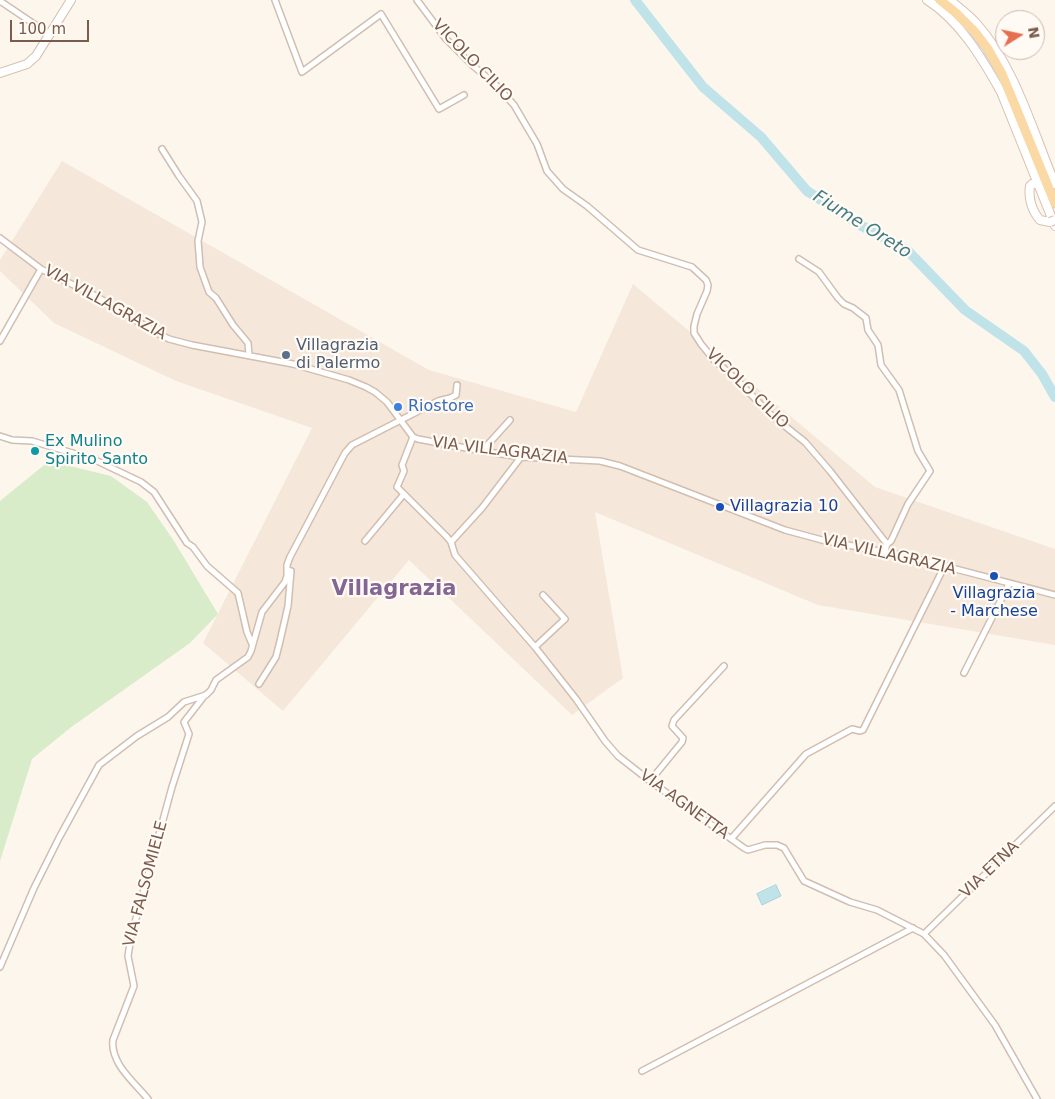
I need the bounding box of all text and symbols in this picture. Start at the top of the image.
scale bar [12,10,91,42]
north arrow [995,10,1045,60]
street label: VICOLO CILIO [428,16,516,106]
text: 100 m [18,20,66,38]
text: N [1025,25,1043,40]
water label: Fiume Oreto [809,186,915,264]
street label: VIA VILLAGRAZIA [41,261,169,345]
place label: Villagrazia di Palermo [296,336,380,374]
street label: VICOLO CILIO [702,345,792,433]
marker: Villagrazia di Palermo [280,349,292,361]
place label: Riostore [408,397,474,417]
marker: Riostore [392,401,404,413]
place label: Ex Mulino Spirito Santo [45,432,148,470]
street label: VIA VILLAGRAZIA [431,433,569,469]
marker: Ex Mulino Spirito Santo [29,445,41,457]
place label: Villagrazia 10 [730,497,838,517]
marker: Villagrazia 10 [714,501,726,513]
street label: VIA VILLAGRAZIA [820,530,958,580]
marker: Villagrazia - Marchese [988,570,1000,582]
district label: Villagrazia [332,577,456,603]
place label: Villagrazia - Marchese [950,584,1038,622]
street label: VIA AGNETTA [636,766,732,844]
street label: VIA FALSOMIELE [120,819,172,949]
street label: VIA ETNA [957,837,1023,903]

